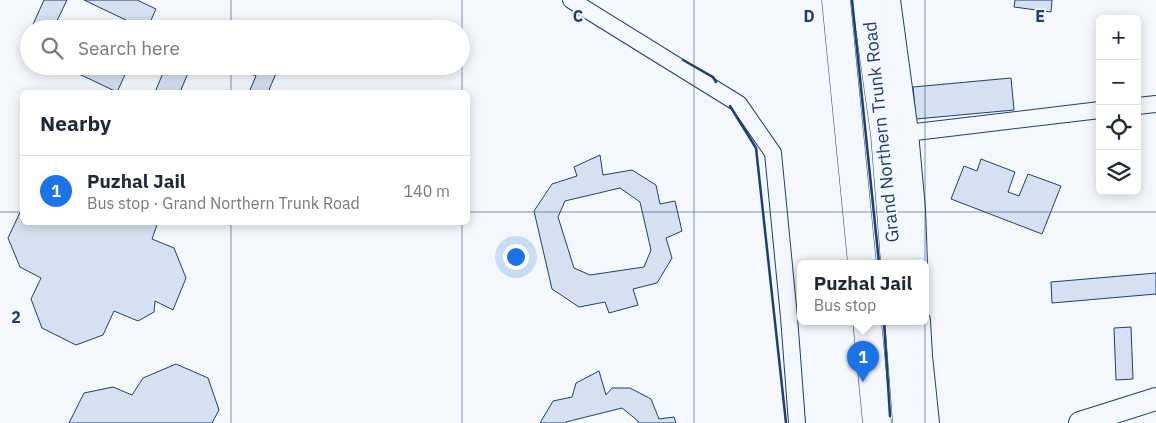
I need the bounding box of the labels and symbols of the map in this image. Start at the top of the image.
text: C [573,6,583,26]
text: D [803,6,815,26]
text: E [1035,6,1045,26]
street label: Grand Northern Trunk Road [858,20,904,244]
your location [503,244,529,270]
text: 2 [11,307,21,327]
pin: 1 [847,341,879,382]

